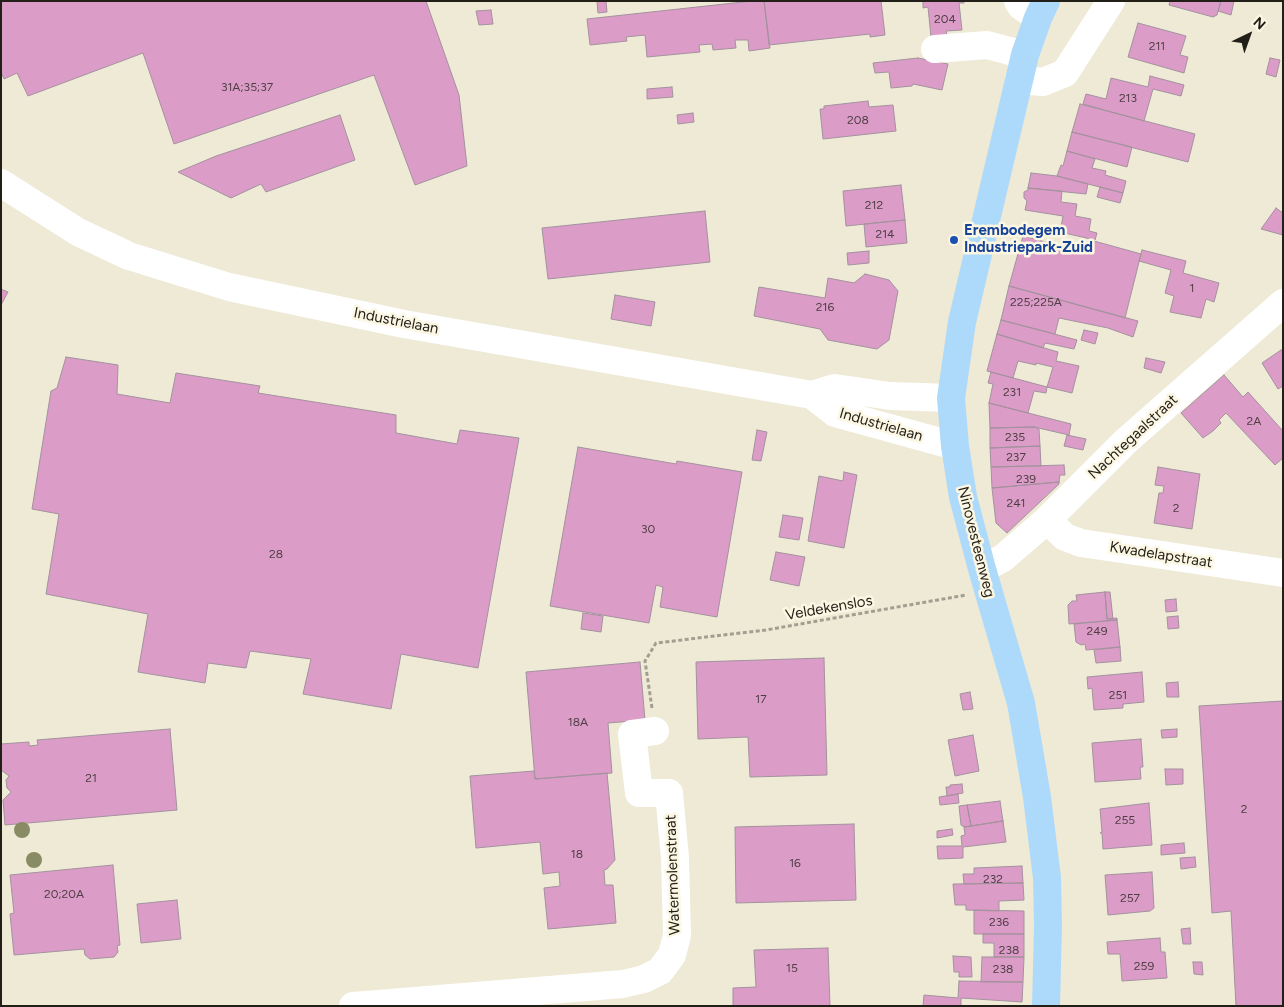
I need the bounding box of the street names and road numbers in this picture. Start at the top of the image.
street label: Industrielaan [352,304,440,338]
street label: Nachtegaalstraat [1085,391,1181,483]
street label: Industrielaan [837,405,925,445]
street label: Ninovesteenweg [954,485,998,599]
street label: Kwadelapstraat [1108,538,1214,572]
street label: Veldekenslos [784,592,874,624]
street label: Watermolenstraat [662,815,684,935]

